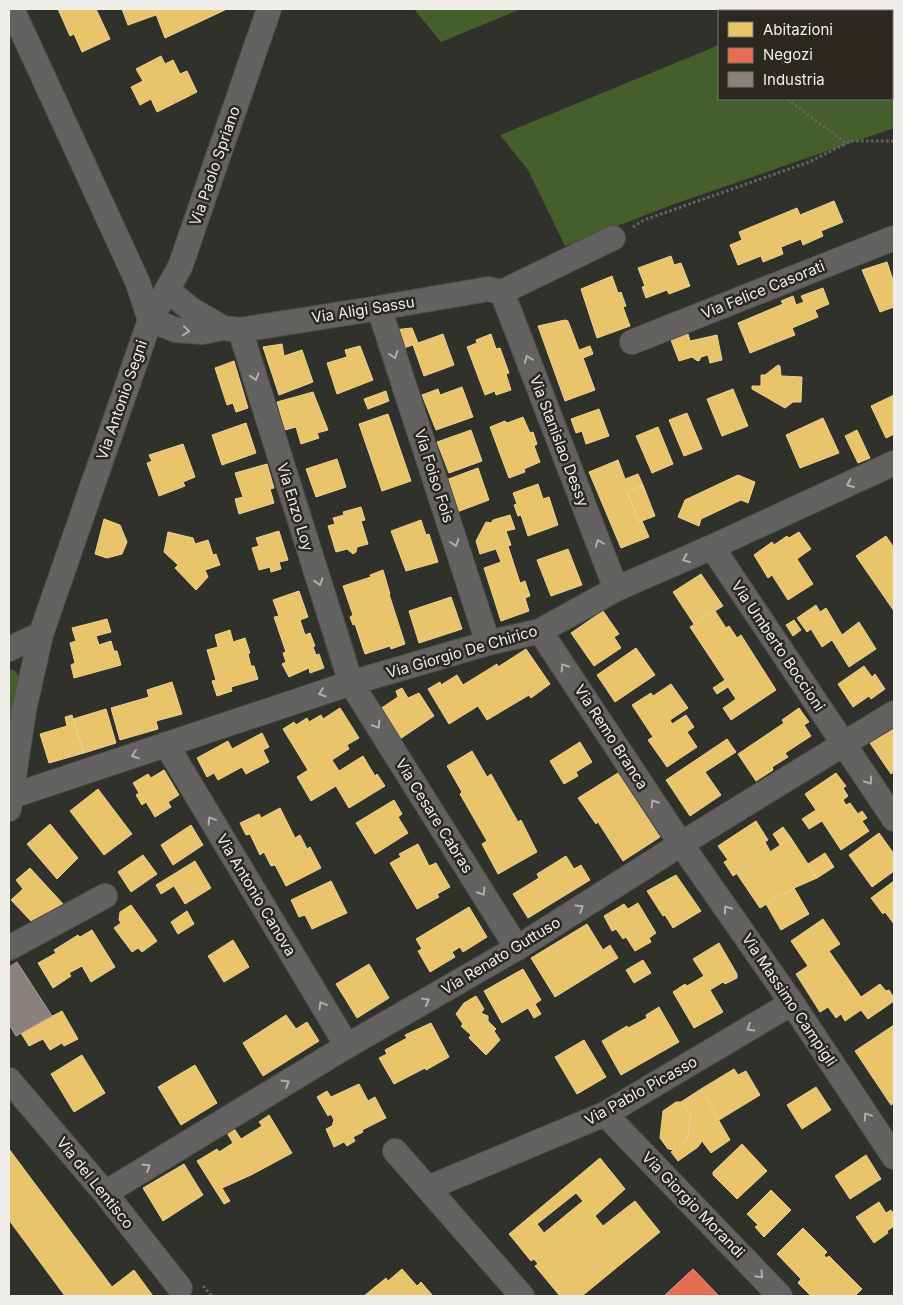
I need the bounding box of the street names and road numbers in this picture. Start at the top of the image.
street label: Via Paolo Spriano [185,104,244,228]
street label: Via Felice Casorati [698,256,827,323]
street label: Via Aligi Sassu [310,292,416,327]
street label: Via Antonio Segni [92,337,151,462]
street label: Via Stanislao Dessy [526,372,593,510]
street label: Via Foiso Fois [410,427,459,525]
street label: Via Enzo Loy [273,460,318,554]
street label: Via Umberto Boccioni [728,577,829,715]
street label: Via Giorgio De Chirico [384,621,540,682]
street label: Via Remo Branca [570,681,652,793]
street label: Via Cesare Cabras [392,755,477,877]
street label: Via Antonio Canova [212,830,300,959]
street label: Via Renato Guttuso [438,913,564,999]
street label: Via Massimo Campigli [738,930,841,1070]
street label: Via Pablo Picasso [581,1052,700,1129]
street label: Via del Lentisco [53,1133,138,1232]
street label: Via Giorgio Morandi [638,1148,749,1262]

